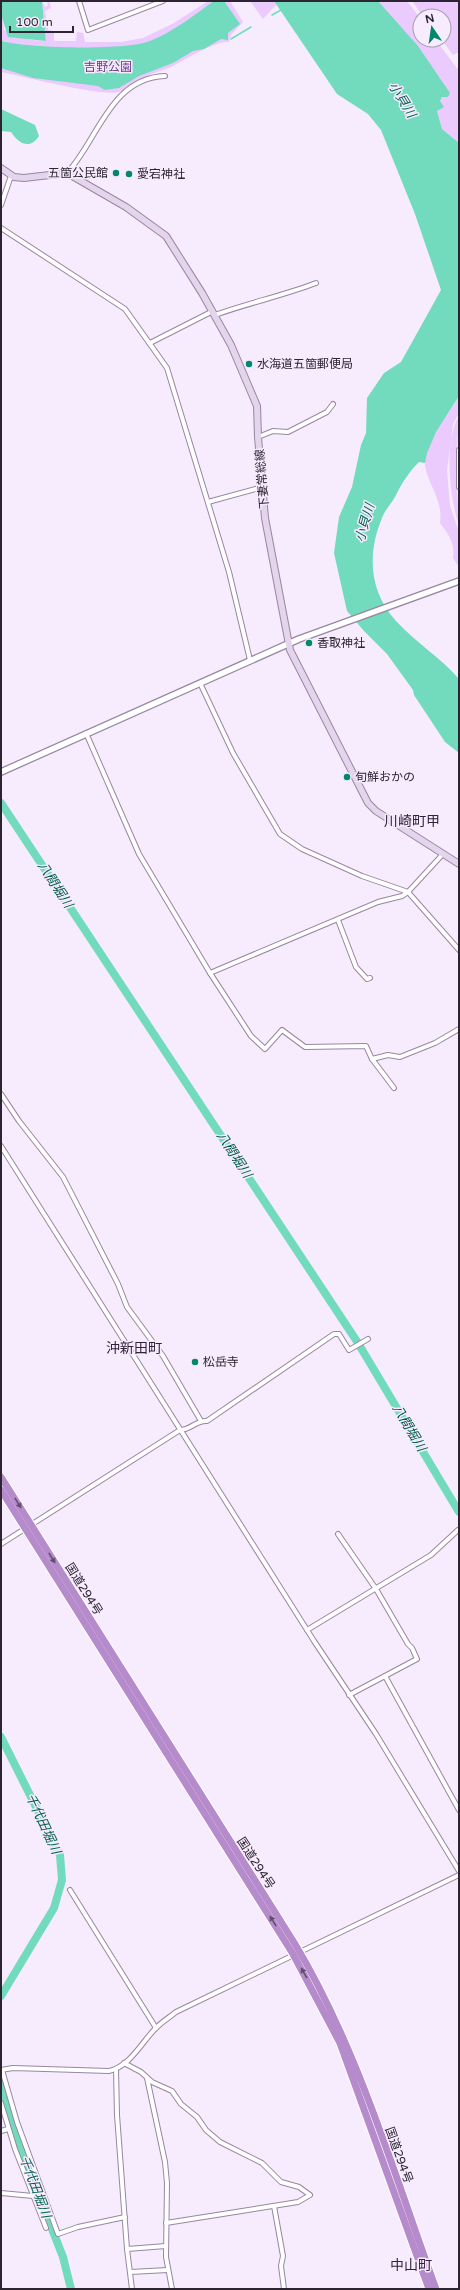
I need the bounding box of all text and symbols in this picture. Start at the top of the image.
scale bar [10,8,73,34]
north arrow [412,8,452,48]
text: N [424,11,436,26]
text: 100 m [16,15,53,29]
park label: 吉野公園 [84,60,132,74]
water label: 小貝川 [385,79,420,122]
place label: 五箇公民館 [48,166,108,180]
place label: 愛宕神社 [137,167,185,181]
marker: 五箇公民館 [111,168,121,178]
marker: 愛宕神社 [124,169,134,179]
place label: 水海道五箇郵便局 [257,357,353,371]
marker: 水海道五箇郵便局 [244,359,254,369]
street label: 下妻常総線 [252,448,272,510]
water label: 小貝川 [352,500,379,544]
place label: 香取神社 [317,636,365,650]
marker: 香取神社 [304,638,314,648]
place label: 旬鮮おかの [355,770,415,784]
marker: 旬鮮おかの [342,772,352,782]
district label: 川崎町甲 [384,813,440,830]
water label: 八間堀川 [34,859,77,913]
water label: 八間堀川 [213,1129,256,1183]
district label: 沖新田町 [106,1340,162,1357]
place label: 松岳寺 [203,1355,239,1369]
marker: 松岳寺 [190,1357,200,1367]
water label: 八間堀川 [389,1402,430,1456]
one-way arrow [14,1497,21,1509]
one-way arrow [48,1553,56,1563]
street label: 国道294号 [63,1560,105,1618]
water label: 千代田堀川 [22,1791,65,1859]
street label: 国道294号 [234,1835,278,1891]
one-way arrow [269,1915,276,1927]
one-way arrow [301,1967,308,1979]
street label: 国道294号 [382,2125,416,2185]
water label: 千代田堀川 [16,2154,55,2222]
district label: 中山町 [390,2257,432,2274]

